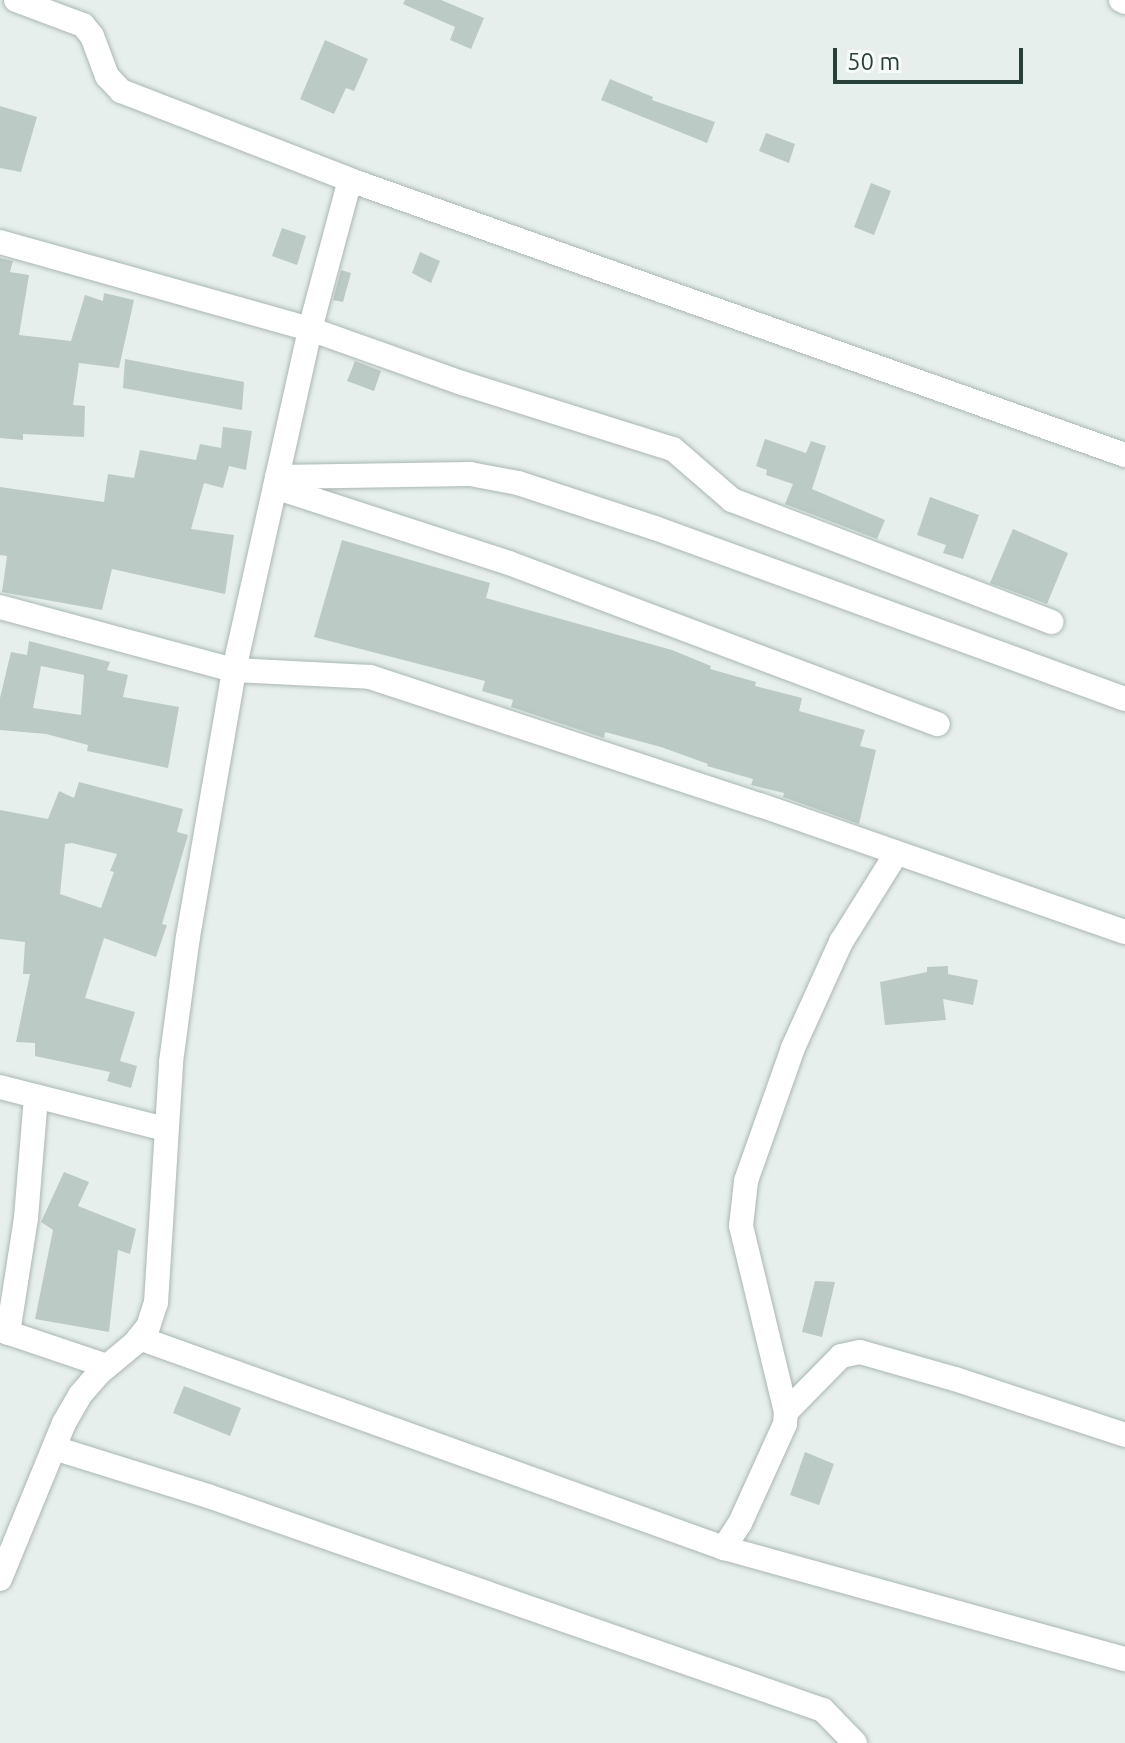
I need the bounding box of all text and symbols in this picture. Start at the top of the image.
scale bar [837,32,1027,82]
text: 50 m [847,48,900,75]

